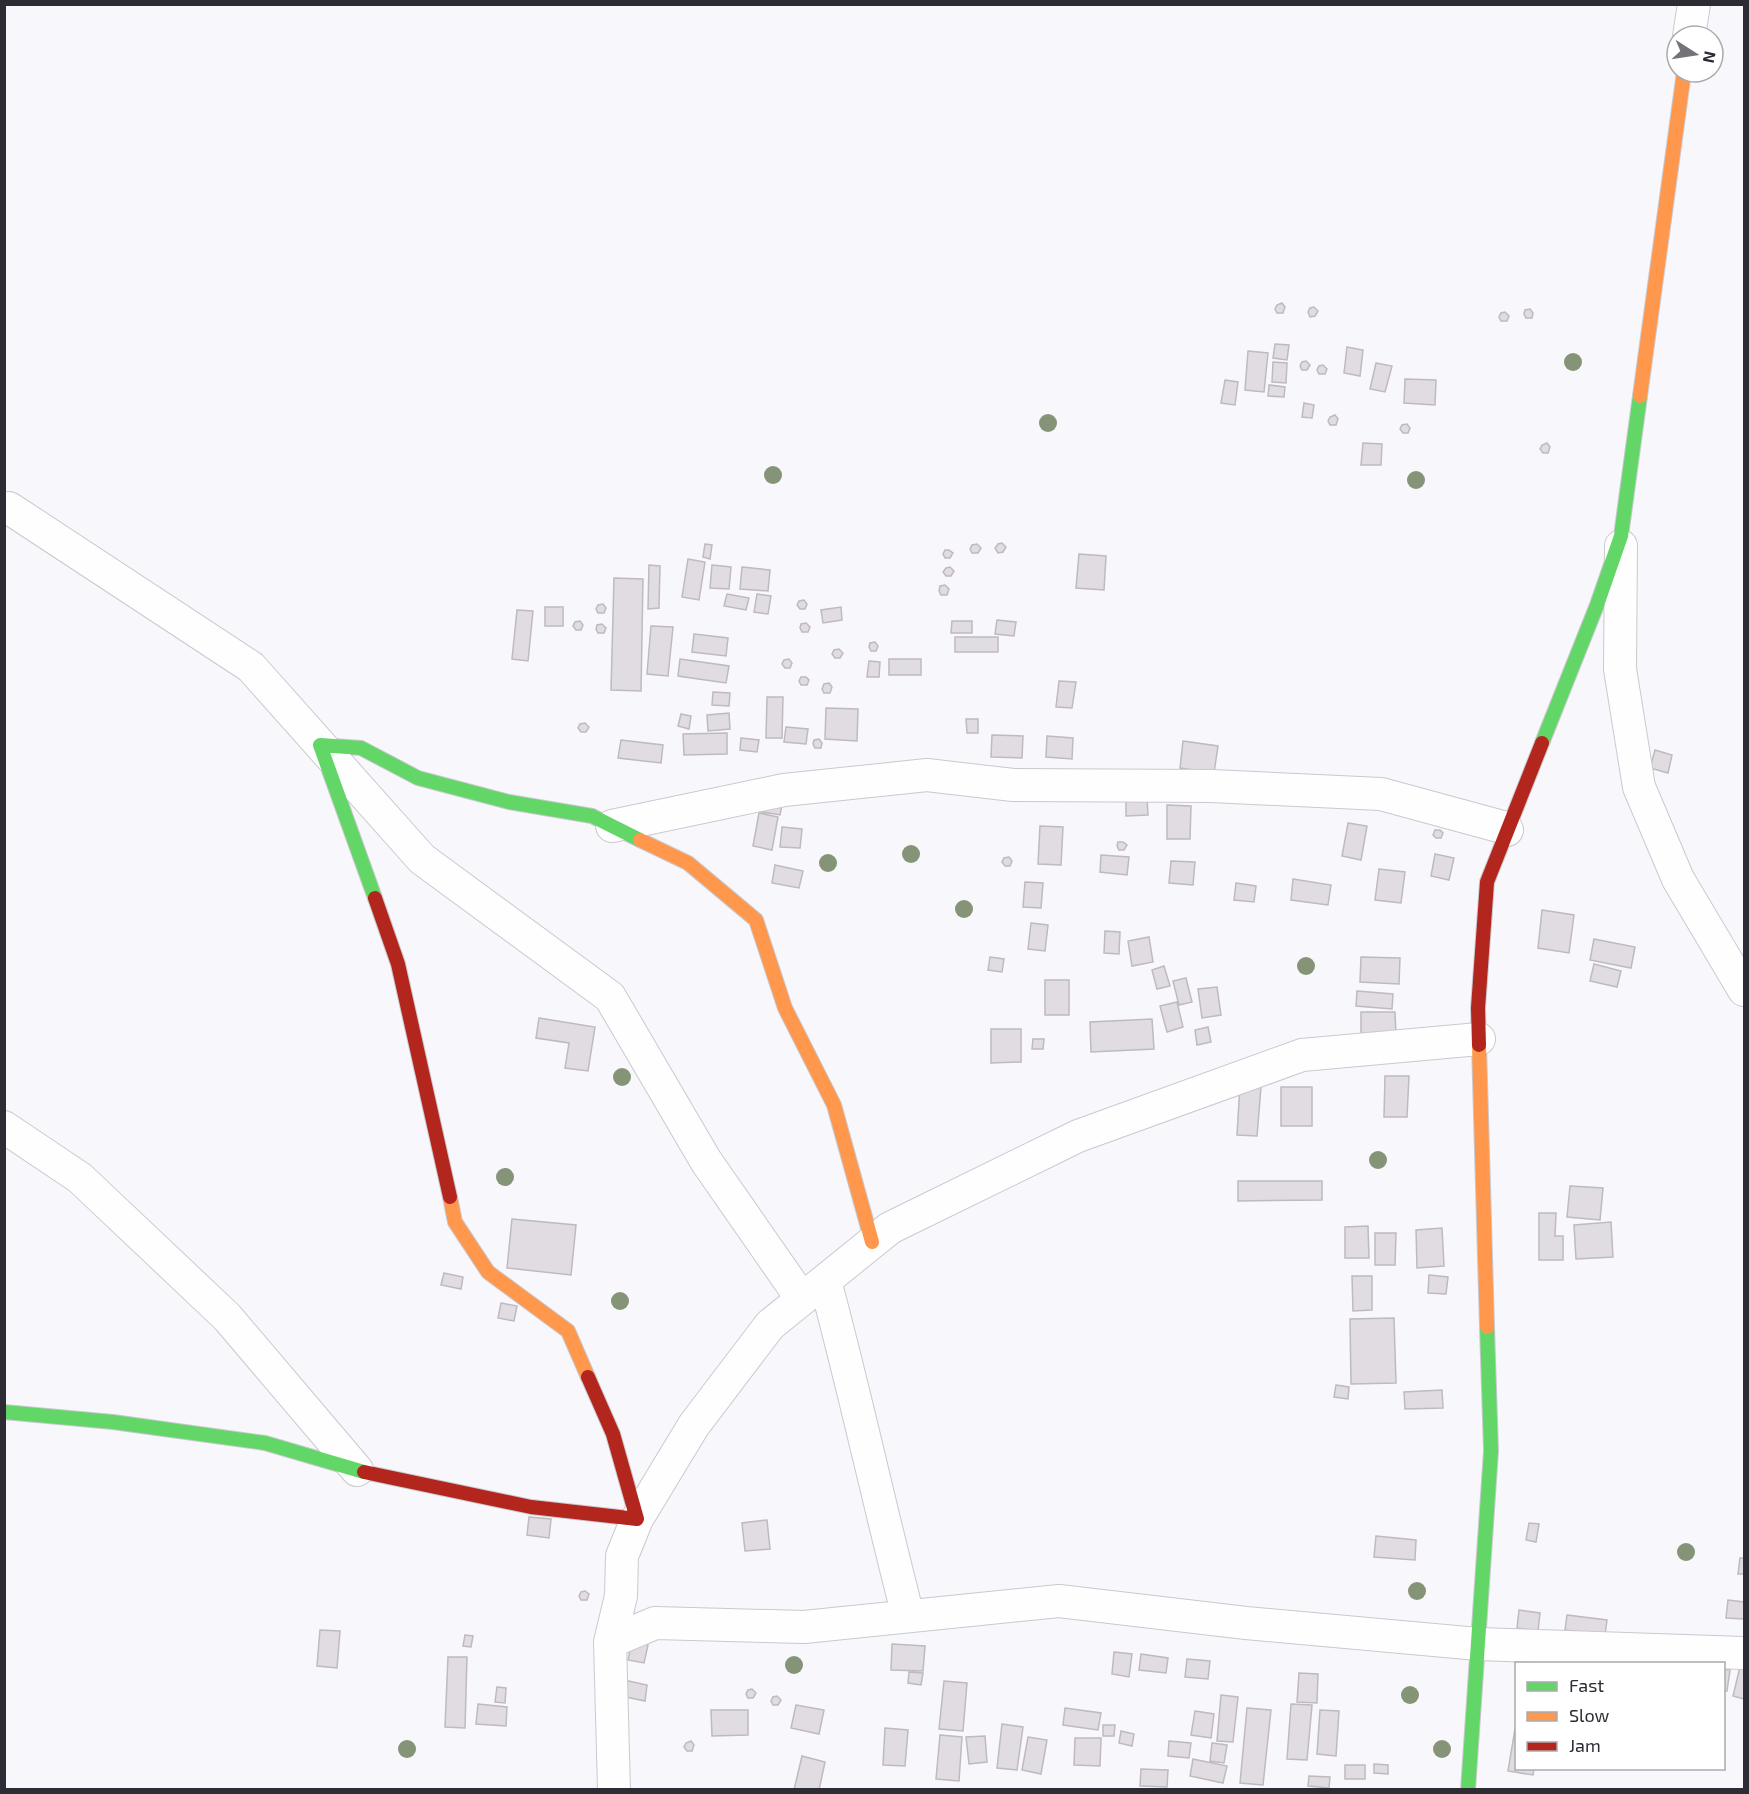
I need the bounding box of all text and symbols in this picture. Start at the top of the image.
north arrow [1665,24,1725,84]
text: N [1700,50,1721,65]
legend [1515,1662,1725,1770]
text: Fast [1569,1674,1604,1696]
text: Slow [1569,1704,1610,1726]
text: Jam [1569,1734,1601,1756]

